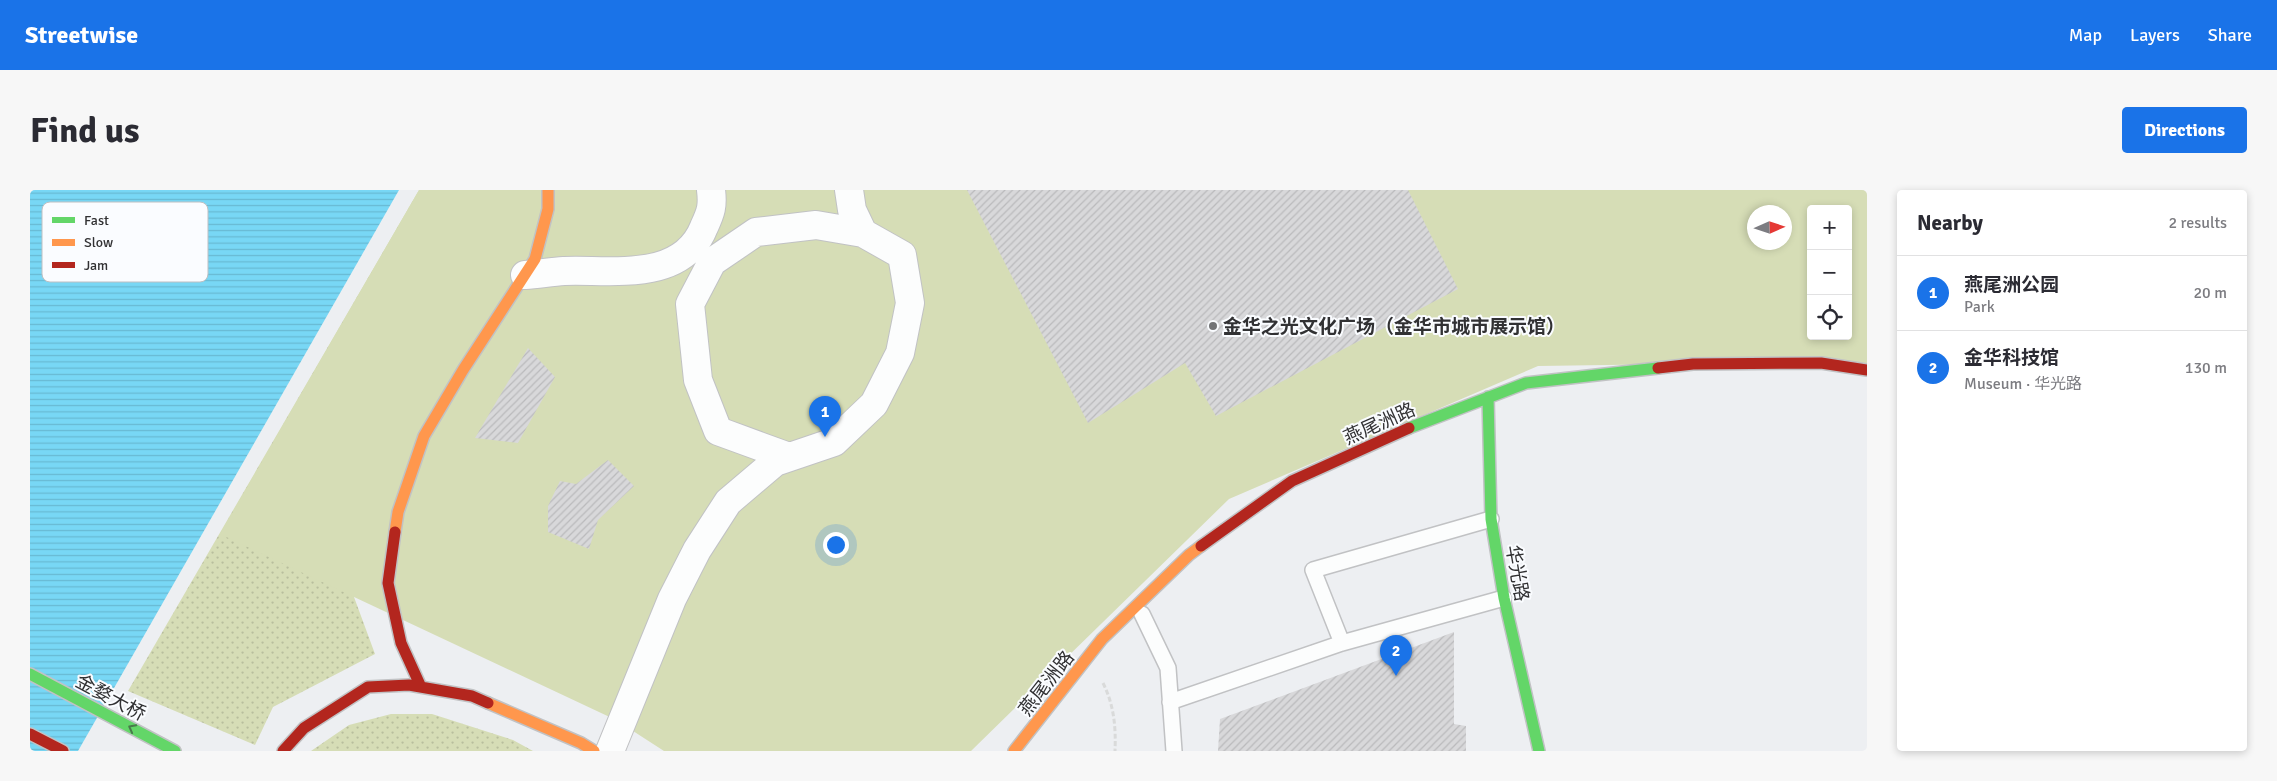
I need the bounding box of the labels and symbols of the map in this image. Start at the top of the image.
legend [42,202,208,282]
north arrow [1747,205,1792,250]
text: Fast [84,212,109,229]
text: Slow [84,234,113,251]
text: Jam [84,257,108,274]
place label: 金华之光文化广场（金华市城市展示馆） [1223,315,1565,339]
marker: 金华之光文化广场（金华市城市展示馆） [1207,320,1219,332]
pin: 1 [809,396,841,437]
street label: 燕尾洲路 [1340,397,1419,450]
your location [823,532,849,558]
street label: 华光路 [1500,543,1534,603]
pin: 2 [1380,635,1412,676]
street label: 燕尾洲路 [1014,646,1080,721]
street label: 金婺大桥 [71,669,150,726]
one-way arrow [128,724,137,734]

